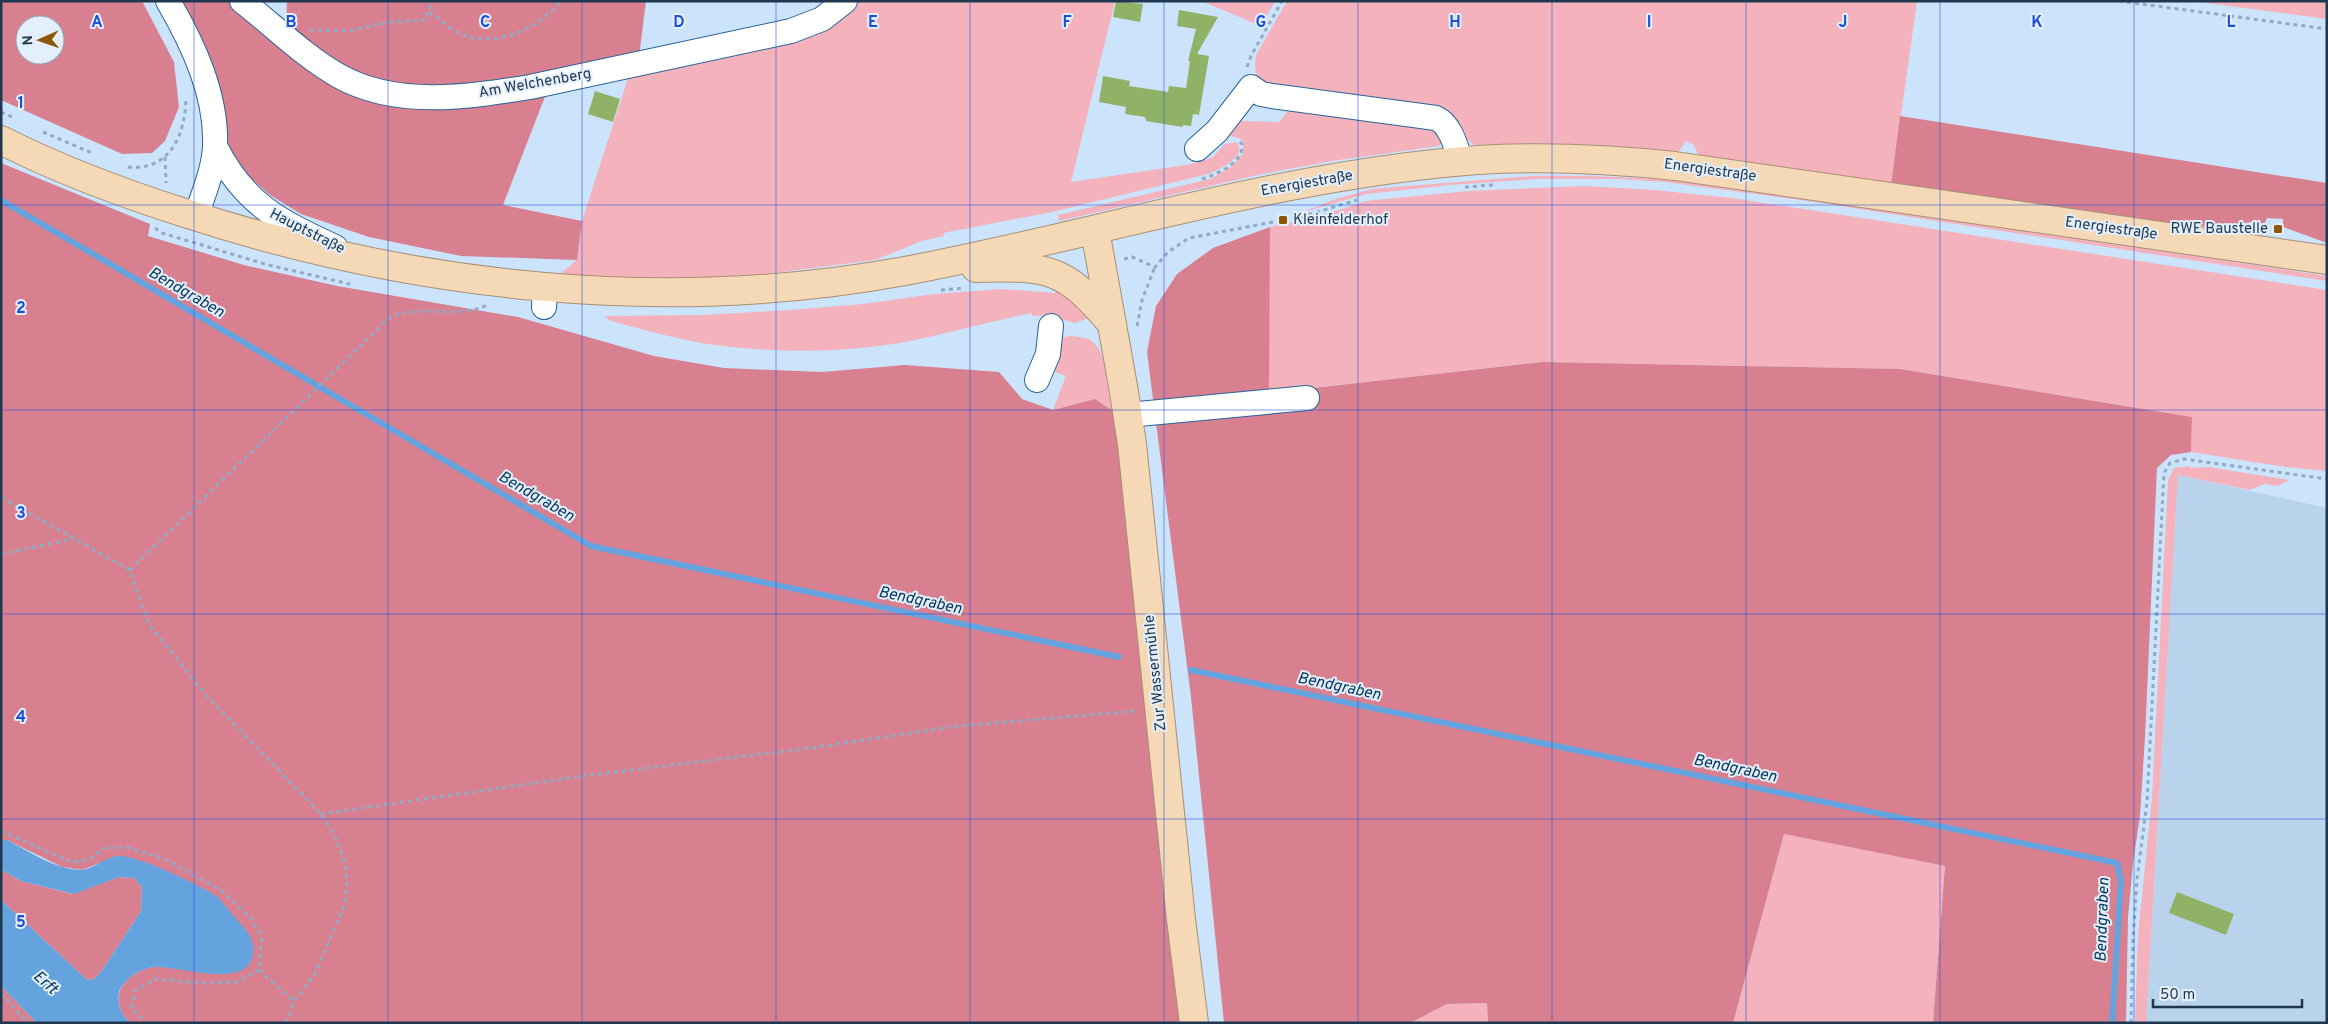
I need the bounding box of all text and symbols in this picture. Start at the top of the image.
text: A [91,13,103,33]
text: B [285,13,297,33]
text: C [480,13,490,33]
text: D [673,13,685,33]
text: E [868,13,878,33]
text: F [1062,13,1072,33]
text: G [1256,13,1266,33]
text: H [1449,13,1461,33]
text: I [1647,13,1651,33]
text: J [1839,13,1847,33]
text: K [2031,13,2043,33]
text: L [2226,13,2236,33]
north arrow [15,15,65,65]
text: N [20,35,37,46]
street label: Am Welchenberg [477,65,593,103]
text: 1 [18,94,24,114]
street label: Energiestraße [1663,155,1757,187]
street label: Energiestraße [1259,167,1355,201]
street label: Hauptstraße [266,205,348,259]
place label: Kleinfelderhof [1293,211,1388,230]
street label: Energiestraße [2064,213,2158,245]
marker: Kleinfelderhof [1277,214,1289,226]
place label: RWE Baustelle [2171,220,2268,239]
marker: RWE Baustelle [2272,223,2284,235]
water label: Bendgraben [144,263,228,323]
text: 2 [16,299,26,319]
water label: Bendgraben [494,467,578,527]
text: 3 [16,504,26,524]
water label: Bendgraben [877,582,964,620]
street label: Zur Wassermühle [1140,614,1172,732]
water label: Bendgraben [1296,668,1383,706]
text: 4 [16,708,26,728]
water label: Bendgraben [1692,750,1779,788]
water label: Bendgraben [2092,877,2114,963]
text: 5 [16,913,26,933]
water label: Erft [29,967,62,1000]
scale bar [2153,976,2302,1008]
text: 50 m [2160,986,2195,1005]

